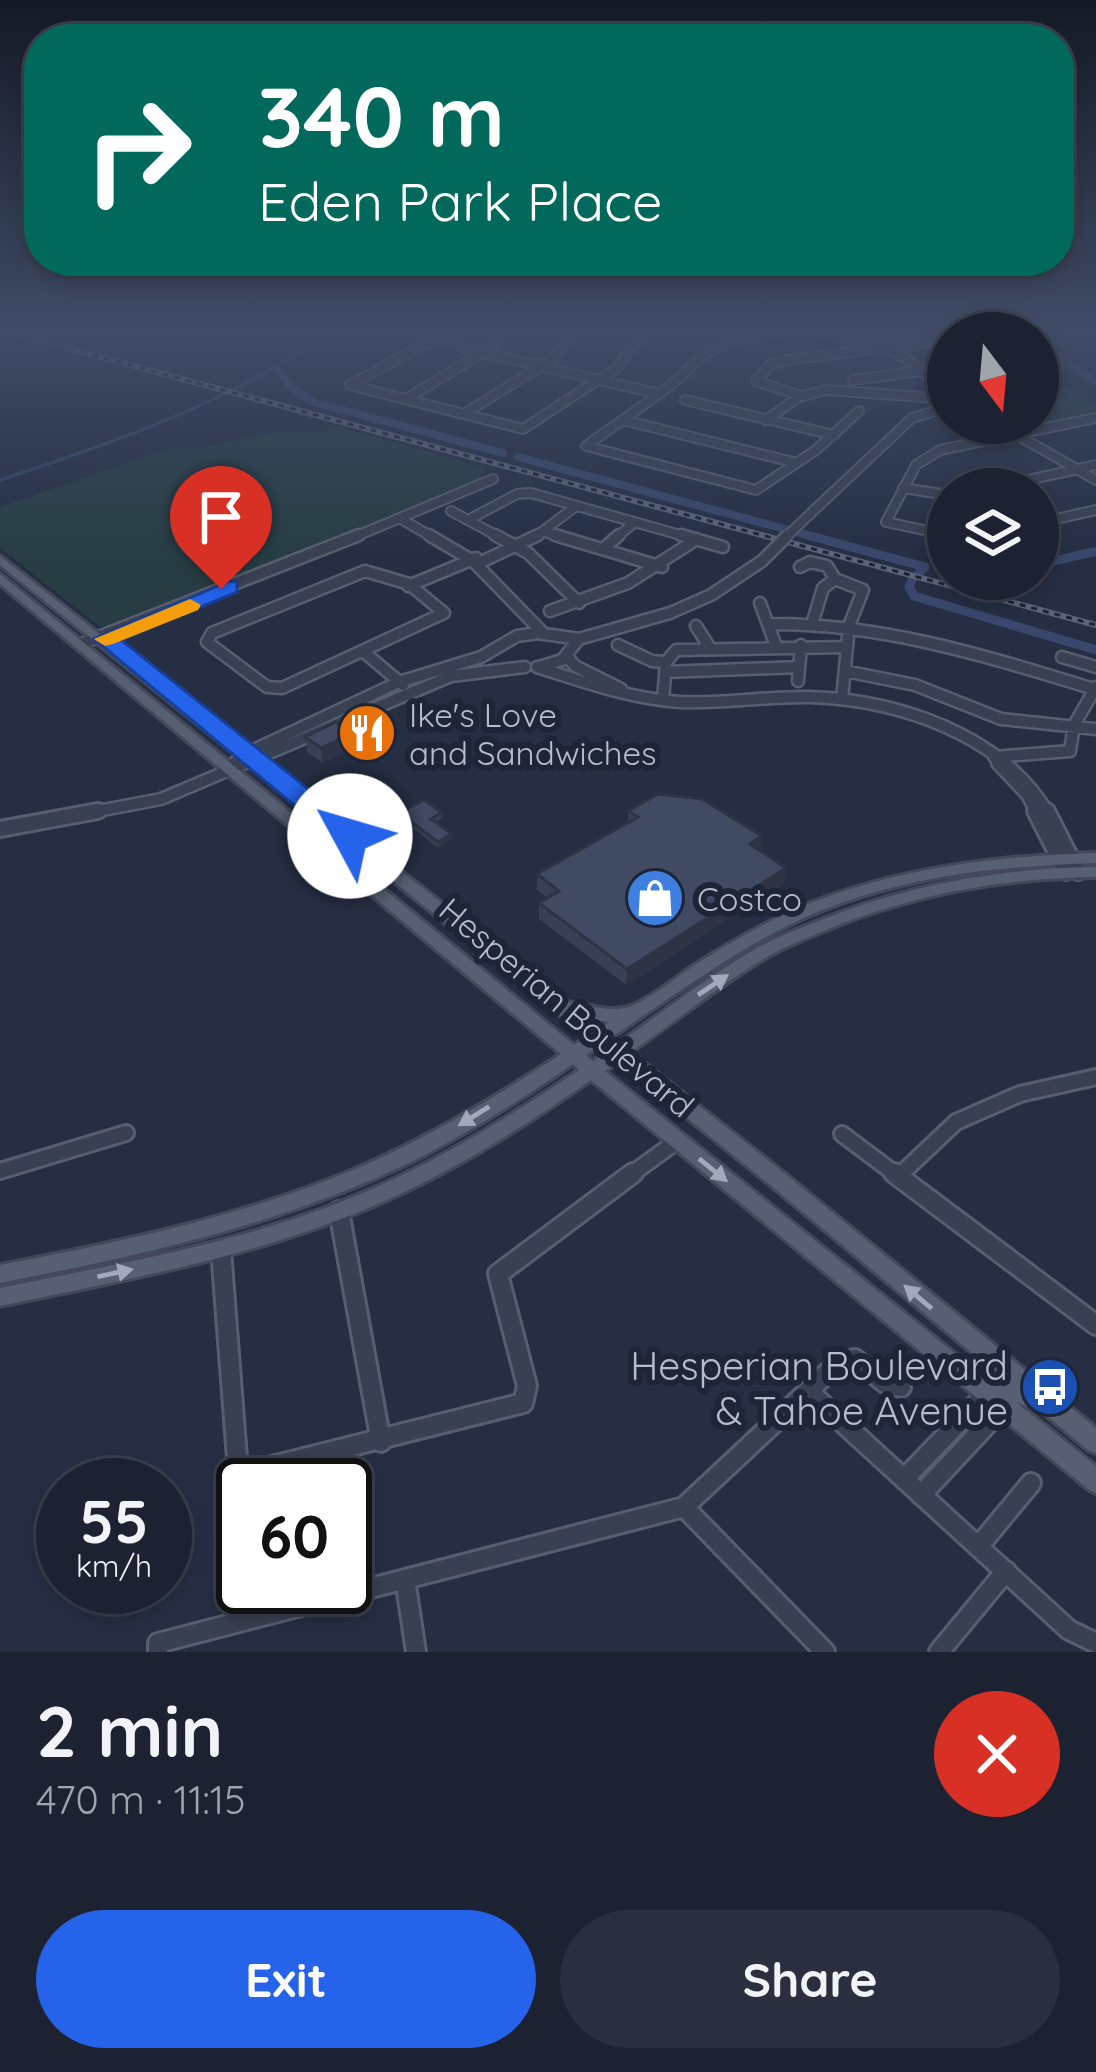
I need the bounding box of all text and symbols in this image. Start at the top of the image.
text: 340 m [258,63,505,168]
icon: right [60,72,216,228]
text: Eden Park Place [258,167,662,235]
north arrow [927,312,1059,444]
map controls [927,312,1059,600]
pin [170,466,272,589]
button: layers [927,468,1059,600]
icon: arrive [188,484,254,550]
place label: Ike's Love and Sandwiches [409,694,657,773]
restaurant icon: Ike's Love and Sandwiches [336,702,398,764]
position arrow [287,773,413,899]
shop icon: Costco [624,867,686,929]
place label: Costco [697,878,802,919]
street label: Hesperian Boulevard [431,889,703,1125]
one-way arrow [696,974,729,997]
one-way arrow [457,1105,491,1126]
one-way arrow [698,1157,728,1183]
one-way arrow [96,1263,134,1282]
one-way arrow [903,1284,933,1310]
place label: Hesperian Boulevard & Tahoe Avenue [630,1341,1008,1435]
bus stop icon: Hesperian Boulevard & Tahoe Avenue [1019,1356,1081,1418]
speed limit sign: 60 [216,1458,372,1614]
text: 55 [79,1483,149,1558]
text: km/h [76,1547,152,1585]
text: 2 min [36,1685,223,1775]
button: close [934,1691,1060,1817]
text: 470 m · 11:15 [36,1775,246,1824]
button: Exit [36,1910,536,2048]
button: Share [560,1910,1060,2048]

